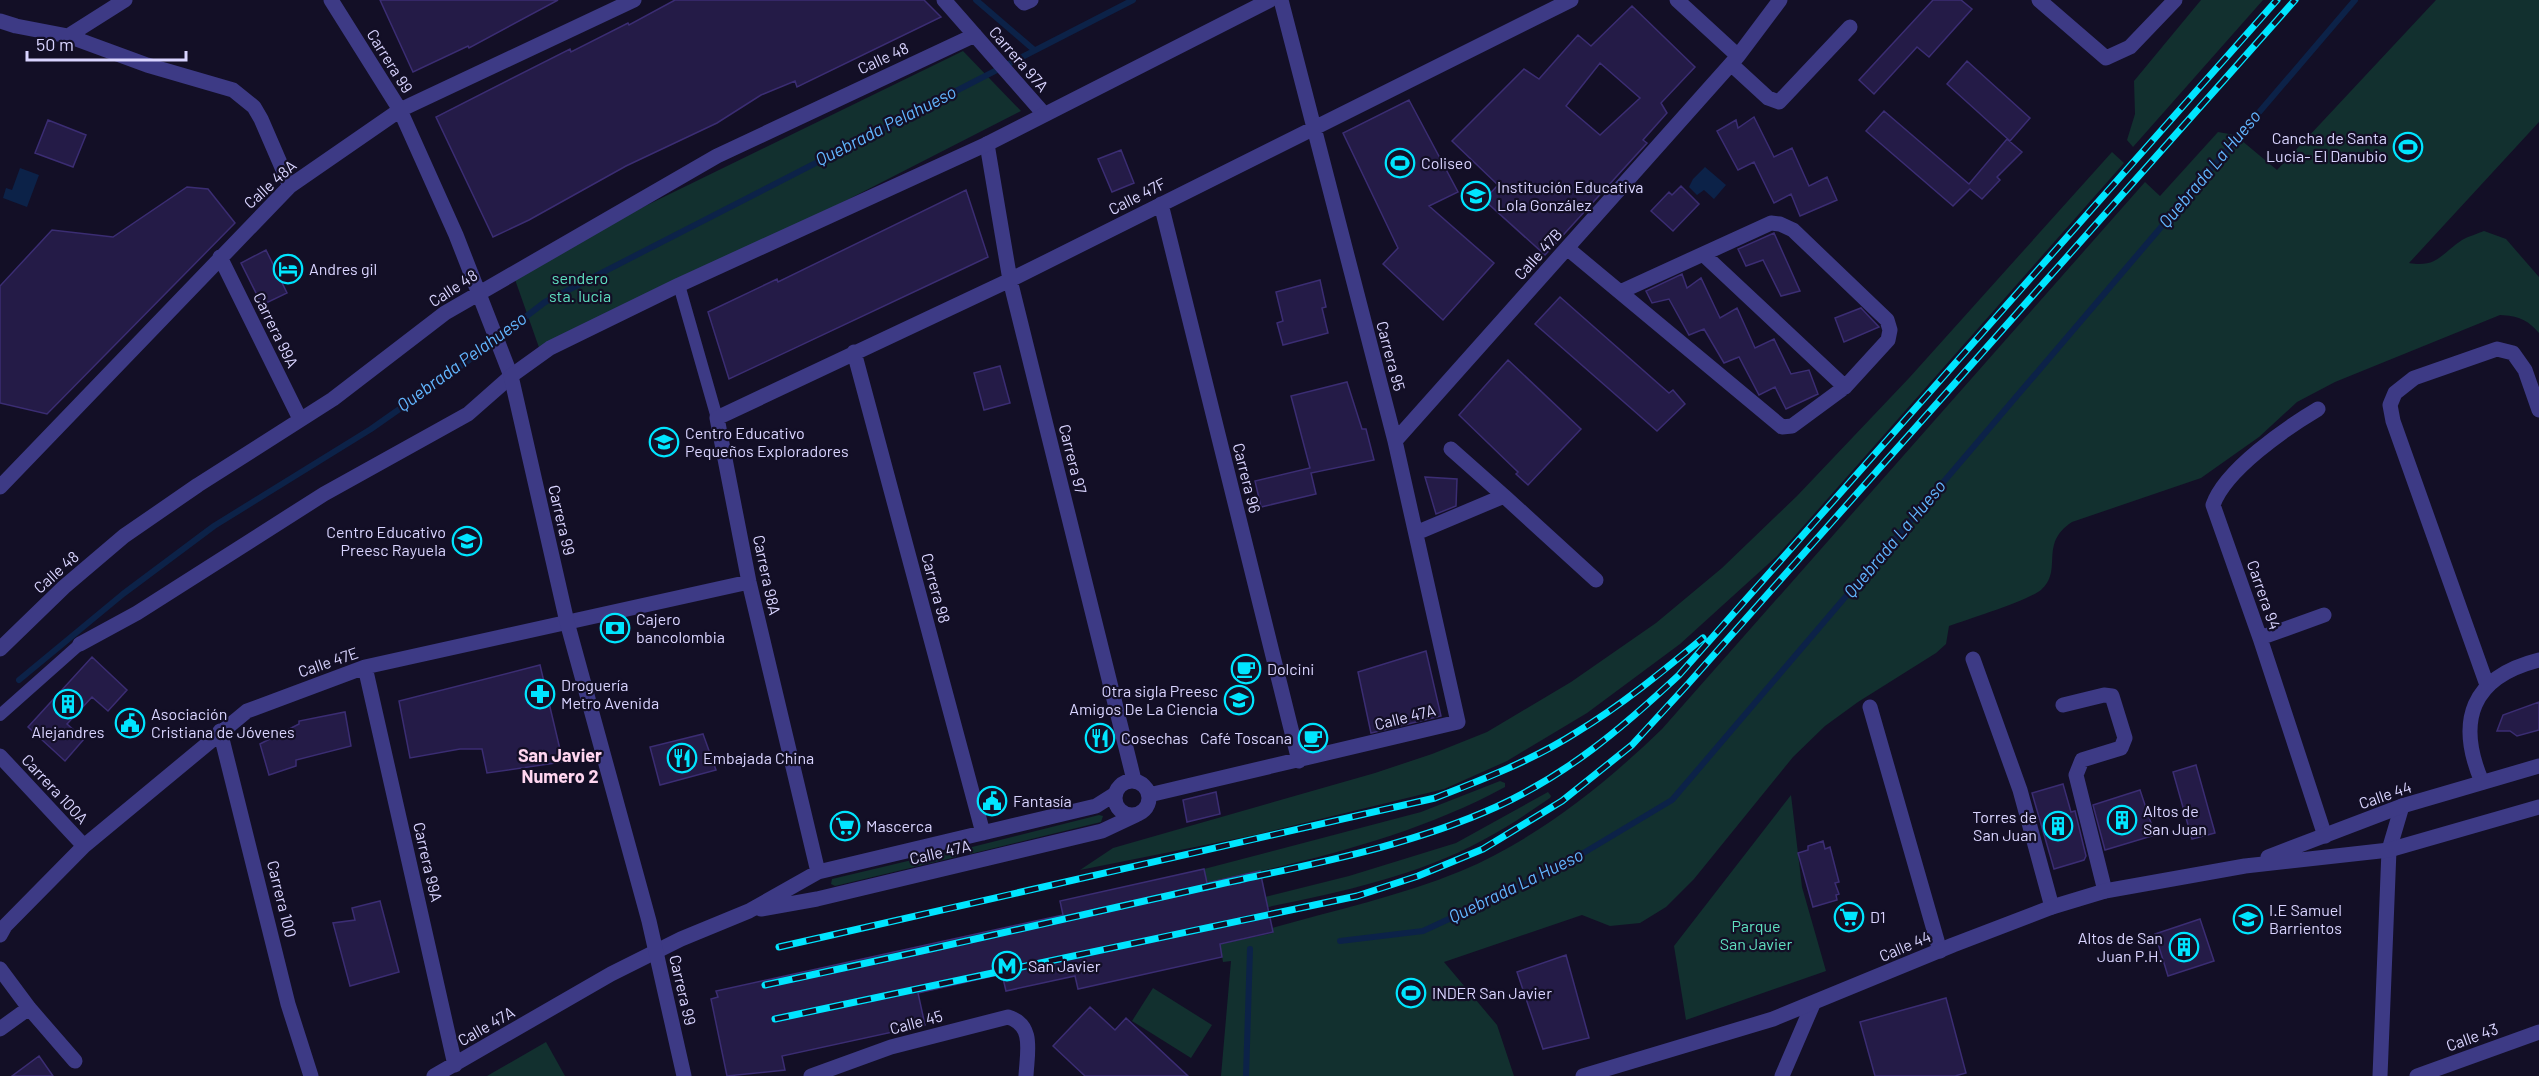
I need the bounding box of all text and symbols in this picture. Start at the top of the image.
street label: Carrera 97A [986,22,1053,96]
scale bar [27,24,186,62]
street label: Carrera 99 [363,25,417,96]
text: 50 m [36,33,74,55]
street label: Calle 48 [854,38,911,78]
water label: Quebrada Pelahueso [811,80,960,170]
water label: Quebrada La Hueso [2153,105,2265,232]
place label: Cancha de Santa Lucia- El Danubio [2266,128,2387,165]
sports icon: Cancha de Santa Lucia- El Danubio [2392,131,2424,163]
sports icon: Coliseo [1384,147,1416,179]
place label: Coliseo [1421,153,1472,172]
street label: Calle 48A [240,155,300,212]
street label: Calle 47F [1105,173,1169,218]
place label: Institución Educativa Lola González [1497,177,1643,214]
school or university icon: Institución Educativa Lola González [1460,180,1492,212]
street label: Calle 47B [1510,224,1566,283]
hotel icon: Andres gil [272,253,304,285]
place label: Andres gil [309,259,377,278]
street label: Calle 48 [425,265,481,310]
park label: sendero sta. lucia [549,268,611,305]
street label: Carrera 99A [250,289,303,371]
water label: Quebrada Pelahueso [392,307,531,416]
street label: Carrera 95 [1373,319,1410,393]
street label: Carrera 97 [1056,422,1091,496]
place label: Centro Educativo Pequeños Exploradores [685,423,849,460]
school or university icon: Centro Educativo Pequeños Exploradores [648,426,680,458]
street label: Carrera 96 [1230,441,1265,515]
water label: Quebrada La Hueso [1838,475,1950,602]
street label: Carrera 99 [545,483,580,557]
place label: Centro Educativo Preesc Rayuela [326,522,446,559]
school or university icon: Centro Educativo Preesc Rayuela [451,525,483,557]
street label: Carrera 98A [750,533,785,617]
street label: Calle 48 [29,546,82,597]
street label: Carrera 98 [918,551,955,625]
street label: Carrera 94 [2244,558,2285,632]
place label: Cajero bancolombia [636,609,725,646]
bank icon: Cajero bancolombia [599,612,631,644]
street label: Calle 47E [295,642,360,681]
cafe icon: Dolcini [1230,653,1262,685]
place label: Dolcini [1267,659,1314,678]
place label: Droguería Metro Avenida [561,675,659,712]
pharmacy icon: Droguería Metro Avenida [524,678,556,710]
place label: Otra sigla Preesc Amigos De La Ciencia [1069,681,1218,718]
school or university icon: Otra sigla Preesc Amigos De La Ciencia [1223,684,1255,716]
building icon: Alejandres [52,688,84,720]
street label: Calle 47A [1372,700,1438,733]
place label: Asociación Cristiana de Jóvenes [151,704,295,741]
public building icon: Asociación Cristiana de Jóvenes [114,707,146,739]
place label: Alejandres [31,722,105,741]
restaurant icon: Cosechas [1084,722,1116,754]
cafe icon: Café Toscana [1297,722,1329,754]
place label: Cosechas [1121,728,1188,747]
place label: Café Toscana [1200,728,1292,747]
restaurant icon: Embajada China [666,742,698,774]
district label: San Javier Numero 2 [518,744,602,787]
place label: Embajada China [703,748,814,767]
street label: Carrera 100A [18,750,93,828]
street label: Calle 44 [2356,777,2414,812]
public building icon: Fantasía [976,785,1008,817]
place label: Fantasía [1013,791,1072,810]
place label: Altos de San Juan [2143,801,2207,838]
building icon: Altos de San Juan [2106,804,2138,836]
place label: Torres de San Juan [1972,807,2037,844]
supermarket icon: Mascerca [829,810,861,842]
building icon: Torres de San Juan [2042,810,2074,842]
place label: Mascerca [866,816,932,835]
street label: Carrera 99A [410,820,447,904]
street label: Calle 47A [907,835,973,868]
water label: Quebrada La Hueso [1445,843,1587,927]
street label: Carrera 100 [264,858,301,939]
place label: I.E Samuel Barrientos [2269,900,2342,937]
supermarket icon: D1 [1833,901,1865,933]
school or university icon: I.E Samuel Barrientos [2232,903,2264,935]
place label: D1 [1870,907,1886,926]
park label: Parque San Javier [1720,916,1793,953]
street label: Calle 44 [1876,926,1934,965]
place label: Altos de San Juan P.H. [2078,928,2163,965]
building icon: Altos de San Juan P.H. [2168,931,2200,963]
metro station icon: San Javier [991,950,1023,982]
street label: Carrera 99 [666,953,701,1027]
place label: San Javier [1028,956,1101,975]
sports icon: INDER San Javier [1395,977,1427,1009]
place label: INDER San Javier [1432,983,1552,1002]
street label: Calle 47A [454,1002,518,1049]
street label: Calle 45 [887,1005,944,1038]
street label: Calle 43 [2443,1018,2500,1055]

